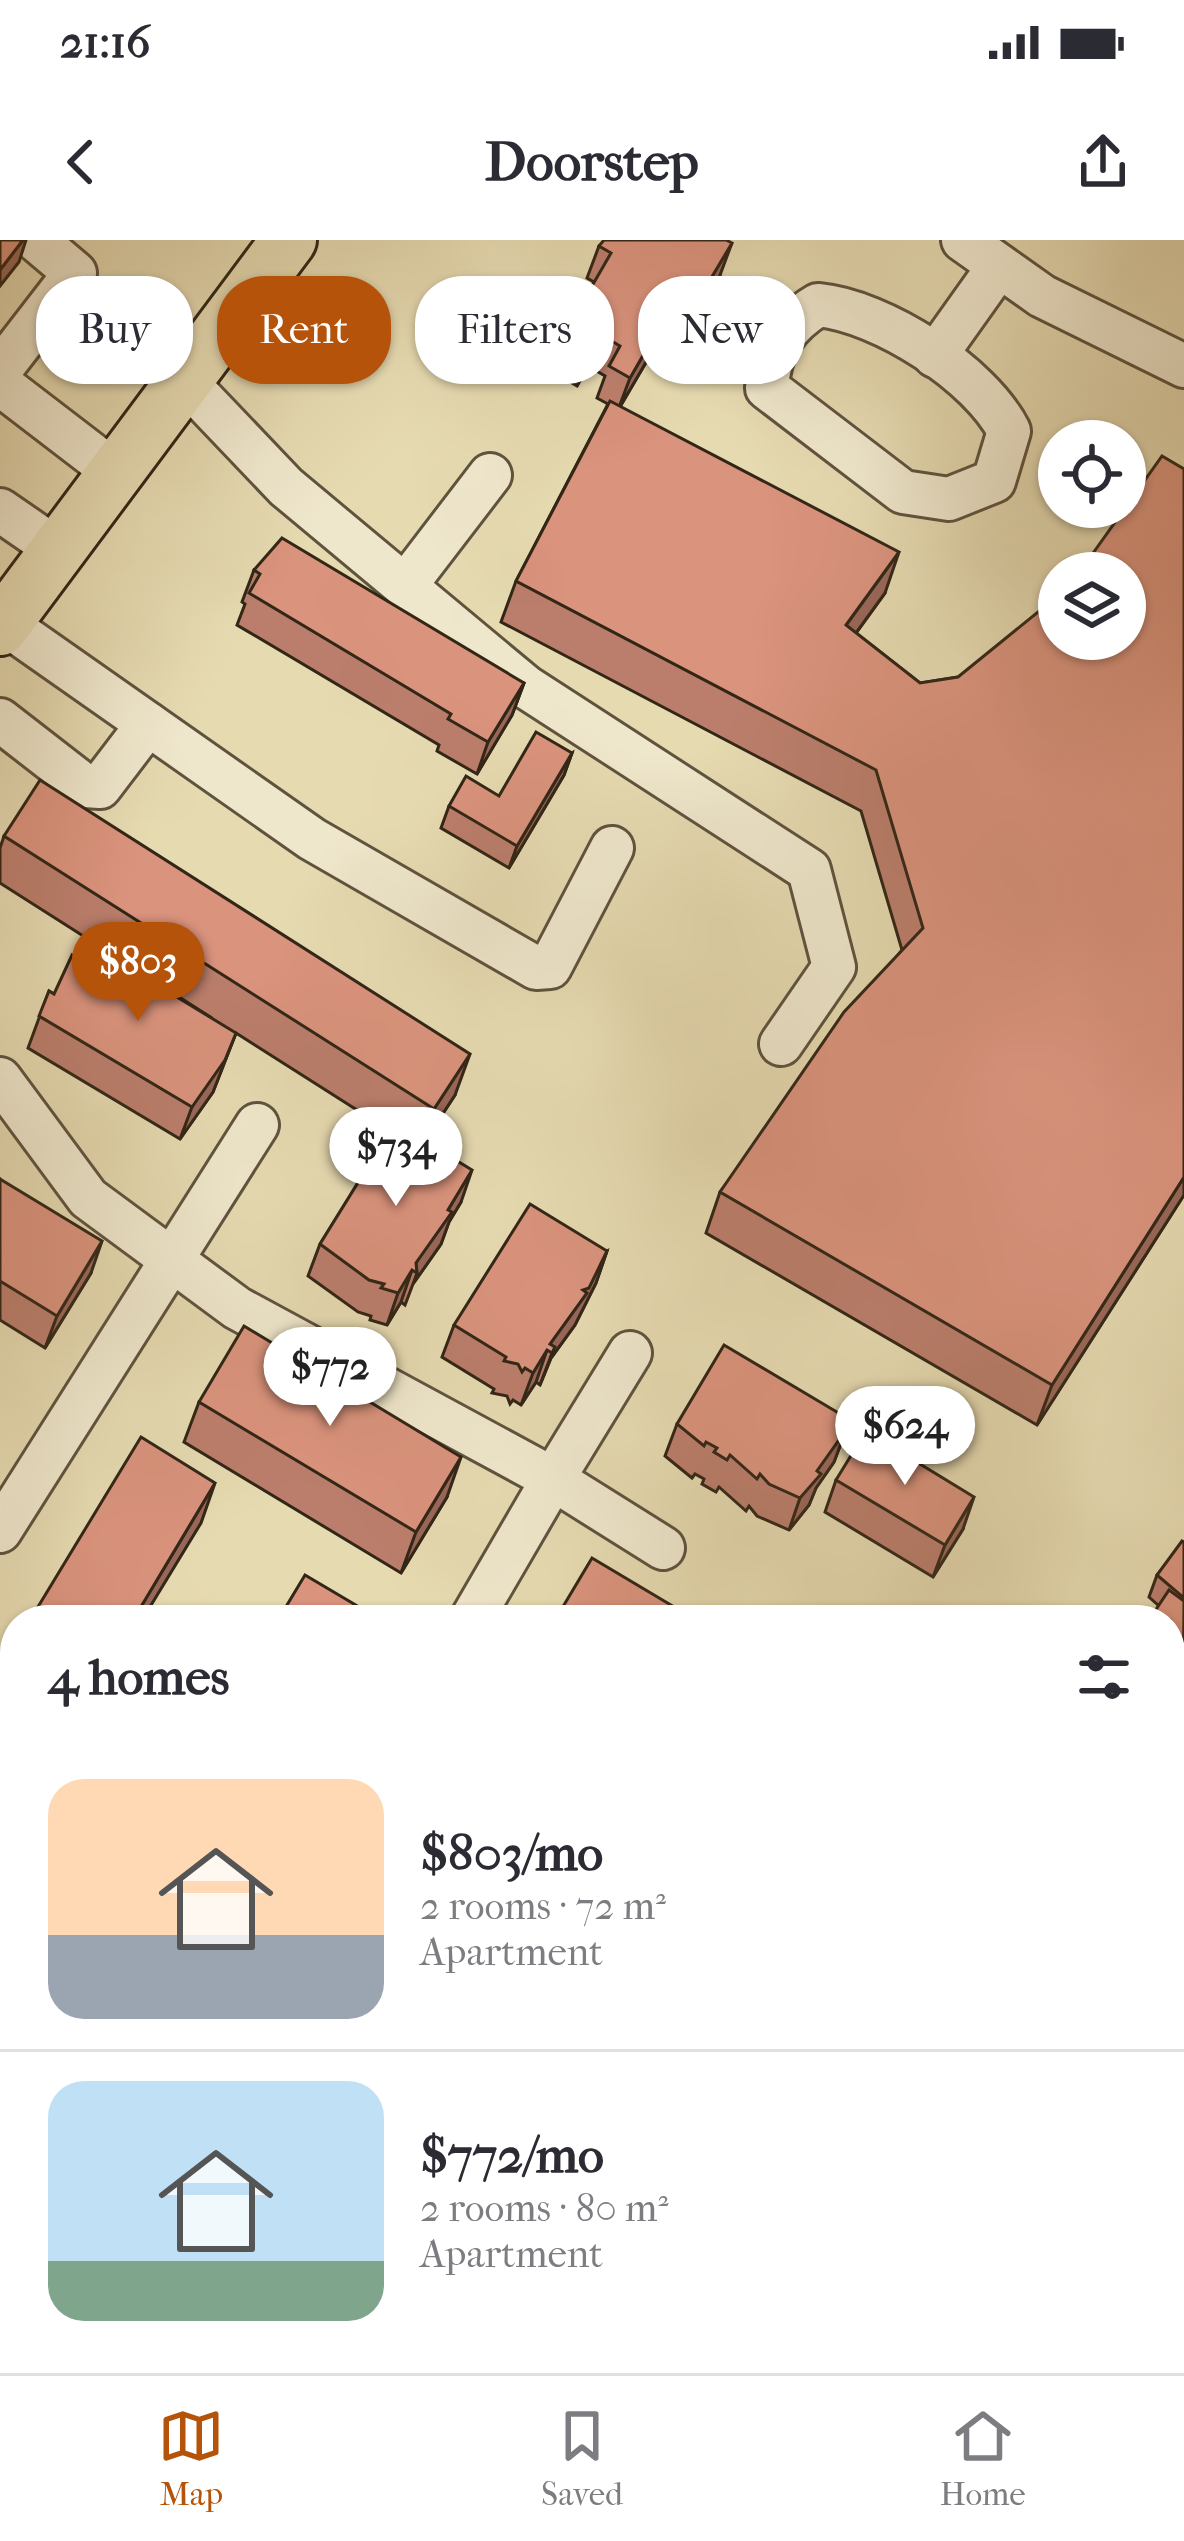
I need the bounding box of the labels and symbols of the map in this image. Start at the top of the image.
pin: $803 [67,922,209,1024]
pin: $734 [325,1107,467,1209]
pin: $772 [259,1327,401,1429]
pin: $624 [834,1386,976,1488]

